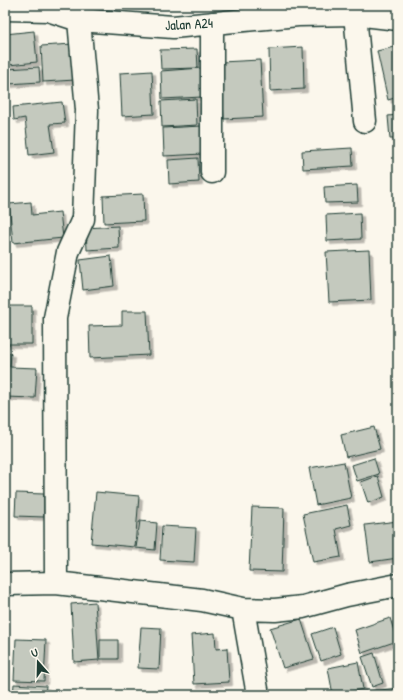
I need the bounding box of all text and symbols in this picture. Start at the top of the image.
street label: Jalan A24 [164,13,213,34]
north arrow [18,642,58,682]
text: U [29,645,40,660]

